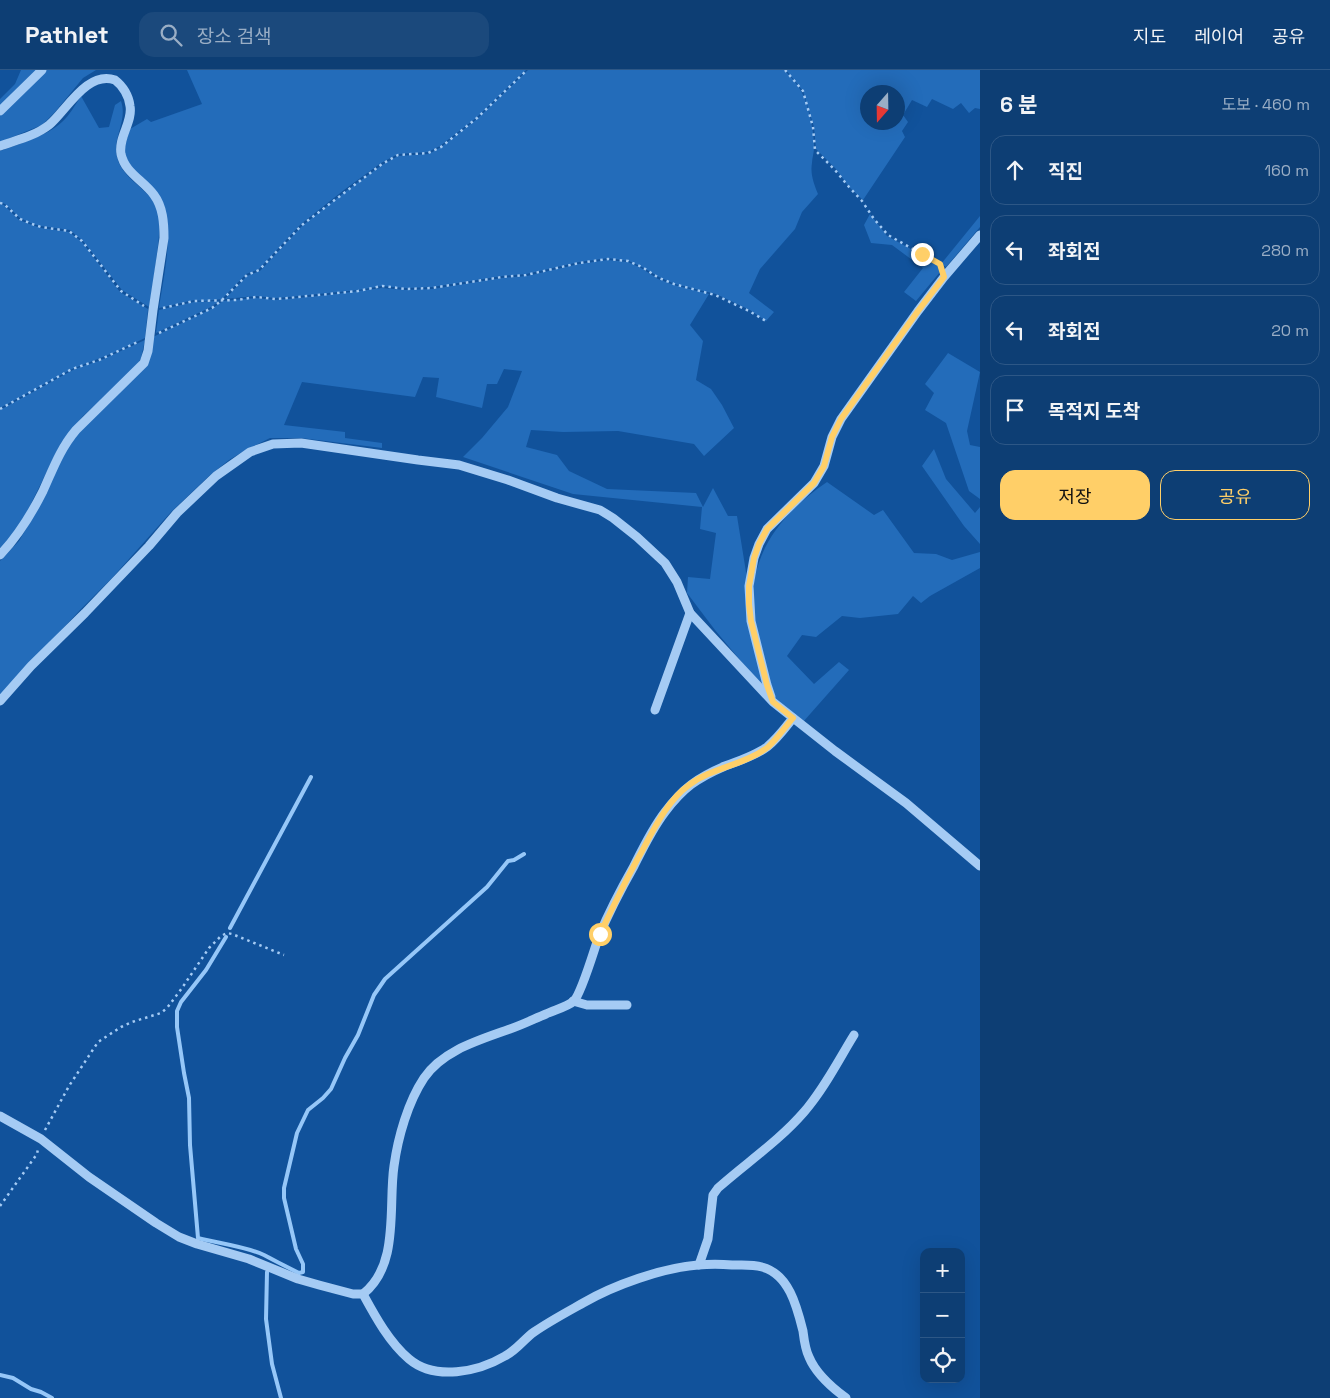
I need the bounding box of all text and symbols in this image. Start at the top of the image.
search box [139,12,489,57]
text: Pathlet [25,19,109,50]
icon: search [157,21,185,49]
text: 장소 검색 [197,24,272,49]
text: 지도 [1133,25,1166,48]
text: 레이어 [1194,25,1244,48]
text: 공유 [1272,25,1305,48]
north arrow [860,85,905,130]
text: 6 분 [1000,91,1038,118]
text: 도보 · 460 m [1221,94,1310,115]
icon: ahead [1001,156,1029,184]
text: 직진 [1048,159,1083,184]
text: 160 m [1264,160,1309,181]
icon: left [1001,236,1029,264]
text: 좌회전 [1048,239,1100,264]
text: 280 m [1261,240,1309,261]
route end [911,243,934,266]
icon: left [1001,316,1029,344]
text: 좌회전 [1048,319,1100,344]
text: 20 m [1271,320,1309,341]
icon: arrive [1001,396,1029,424]
text: 목적지 도착 [1048,399,1140,424]
button: 저장 [1000,470,1150,520]
button: 공유 [1160,470,1310,520]
route start [589,923,612,946]
map controls [920,1248,965,1383]
button: + [920,1248,965,1293]
button: − [920,1293,965,1338]
button: locate [920,1338,965,1383]

